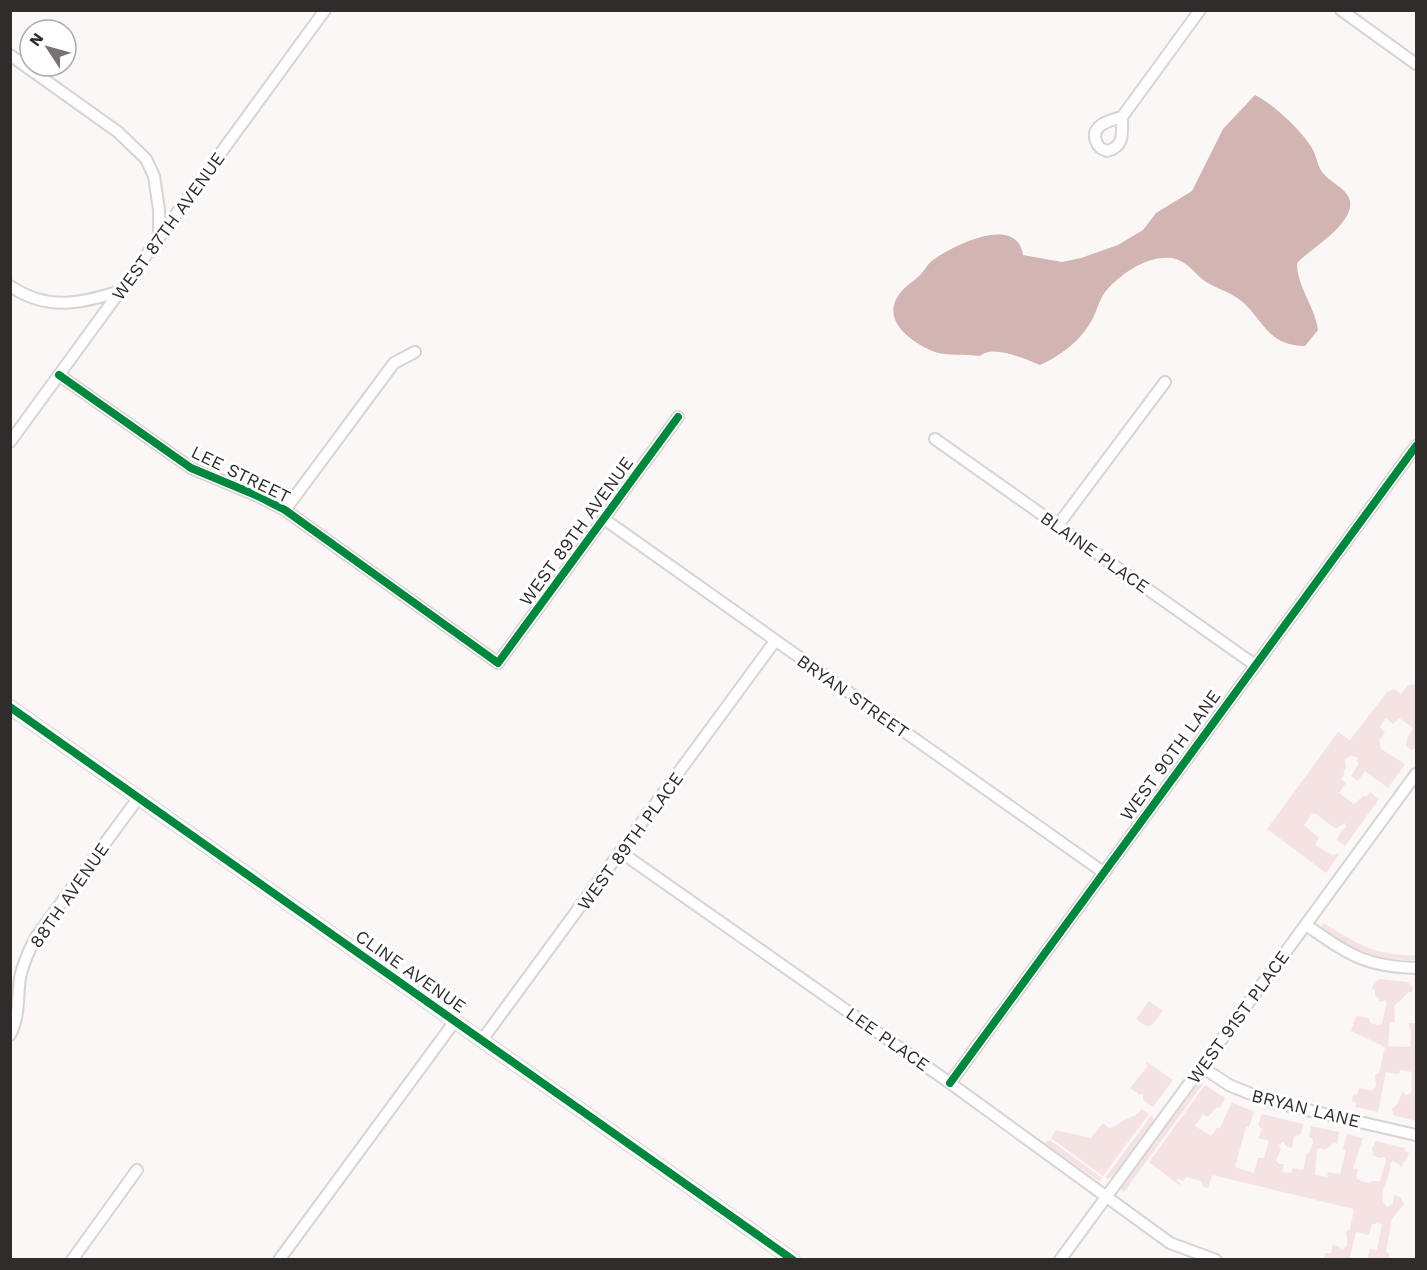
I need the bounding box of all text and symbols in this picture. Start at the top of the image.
north arrow [18,18,78,78]
text: N [25,29,47,50]
street label: WEST 87TH AVENUE [107,148,229,304]
street label: LEE STREET [188,441,294,507]
street label: WEST 89TH AVENUE [515,452,637,610]
street label: BLAINE PLACE [1037,507,1153,597]
street label: BRYAN STREET [793,650,913,742]
street label: WEST 90TH LANE [1116,686,1224,824]
street label: WEST 89TH PLACE [573,768,687,914]
street label: 88TH AVENUE [25,839,113,951]
street label: CLINE AVENUE [352,925,470,1017]
street label: WEST 91ST PLACE [1183,947,1293,1087]
street label: LEE PLACE [842,1003,934,1075]
street label: BRYAN LANE [1250,1084,1362,1132]

